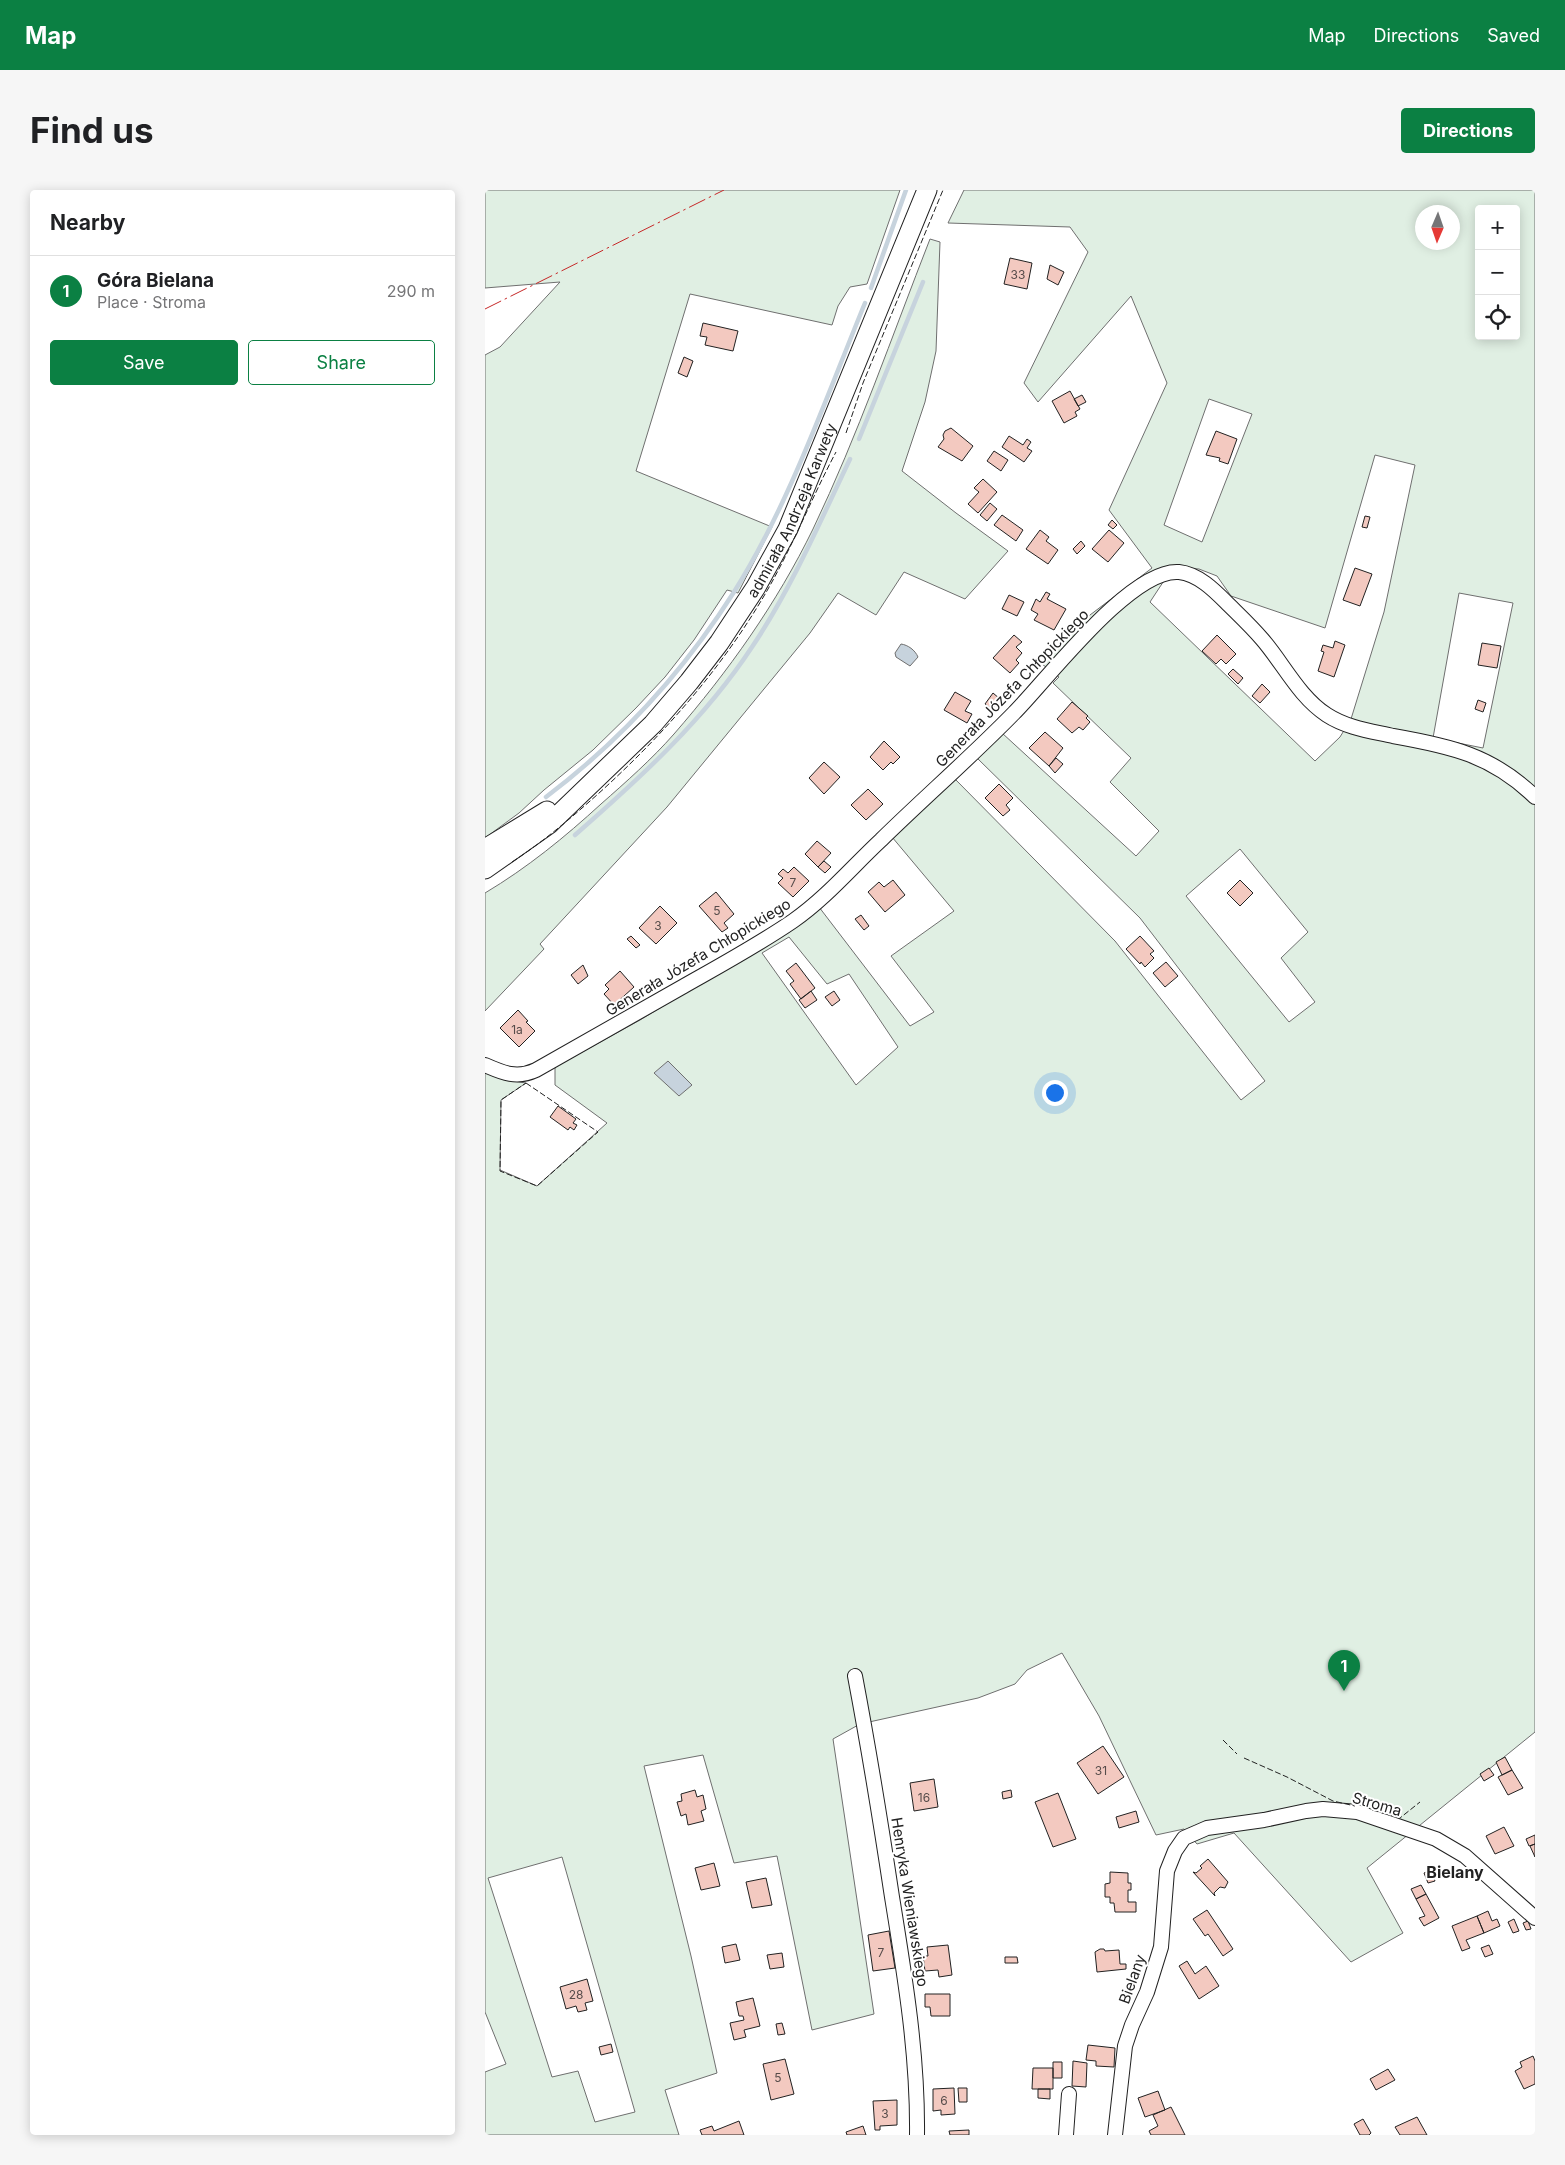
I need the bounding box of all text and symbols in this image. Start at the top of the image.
text: Map [25,21,76,50]
text: Map [1308,25,1346,46]
text: Directions [1374,25,1459,46]
text: Saved [1487,25,1540,46]
button: Directions [1401,108,1535,153]
text: Find us [30,109,154,151]
north arrow [1415,205,1460,250]
map controls [1475,205,1520,340]
button: + [1475,205,1520,250]
text: Nearby [50,210,125,235]
button: − [1475,250,1520,295]
house number: 33 [1011,267,1025,282]
text: Góra Bielana [97,269,214,292]
text: 1 [63,281,69,301]
text: 290 m [387,281,435,301]
text: Place · Stroma [97,292,206,312]
button: locate [1475,295,1520,340]
button: Save [50,340,238,385]
button: Share [248,340,435,385]
street label: admirała Andrzeja Karwety [742,419,840,601]
street label: Generała Józefa Chłopickiego [931,605,1093,771]
house number: 7 [790,875,797,890]
street label: Generała Józefa Chłopickiego [602,894,794,1020]
house number: 5 [713,903,721,918]
house number: 3 [654,918,662,933]
house number: 1a [511,1022,523,1037]
your location [1042,1080,1068,1106]
pin: 1 [1328,1650,1360,1691]
house number: 31 [1095,1763,1107,1778]
street label: Stroma [1350,1788,1404,1820]
house number: 16 [918,1790,930,1805]
street label: Henryka Wieniawskiego [887,1816,933,1988]
district label: Bielany [1426,1862,1484,1882]
house number: 7 [878,1945,885,1960]
street label: Bielany [1114,1951,1150,2006]
house number: 28 [569,1987,583,2002]
house number: 5 [774,2070,782,2085]
house number: 6 [940,2093,948,2108]
house number: 3 [881,2106,889,2121]

